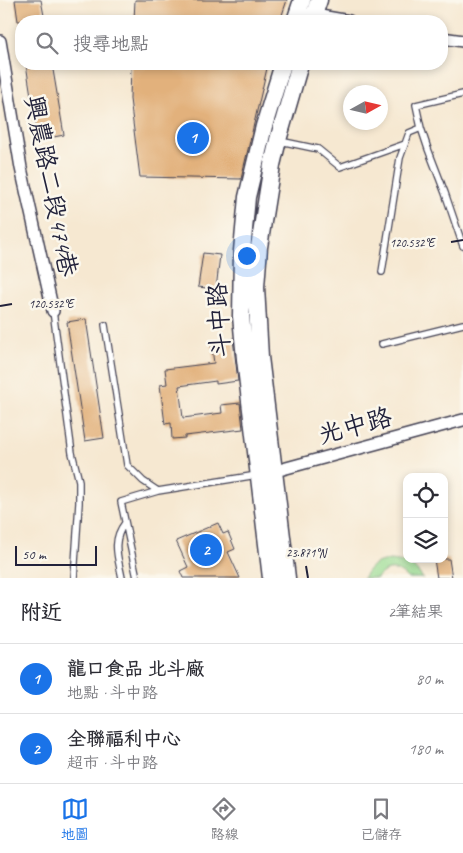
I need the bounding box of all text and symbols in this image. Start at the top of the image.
search box [15,15,448,70]
icon: search [33,29,61,57]
text: 搜尋地點 [73,32,149,56]
north arrow [343,85,388,130]
street label: 興農路二段474巷 [18,93,84,279]
pin: 1 [177,119,209,157]
text: 120.532°E [390,235,436,251]
your location [234,243,260,269]
street label: 斗中路 [201,282,237,358]
text: 120.532°E [29,296,75,312]
street label: 光中路 [315,401,395,451]
map controls [403,473,448,563]
button: locate [403,473,448,518]
button: layers [403,518,448,563]
pin: 2 [190,531,222,569]
scale bar [15,543,98,566]
text: 23.871°N [286,545,328,561]
text: 50 m [22,546,46,563]
text: 附近 [20,599,62,625]
text: 2筆結果 [388,602,443,622]
text: 龍口食品 北斗廠 [67,657,205,681]
text: 1 [32,669,40,689]
text: 80 m [416,669,443,689]
text: 地點 · 斗中路 [67,683,158,703]
text: 全聯福利中心 [67,727,181,751]
text: 2 [32,739,40,759]
text: 180 m [409,739,443,759]
text: 超市 · 斗中路 [67,753,158,773]
tab: 地圖 [61,795,89,843]
tab: 路線 [210,795,238,843]
tab: 已儲存 [360,795,402,843]

